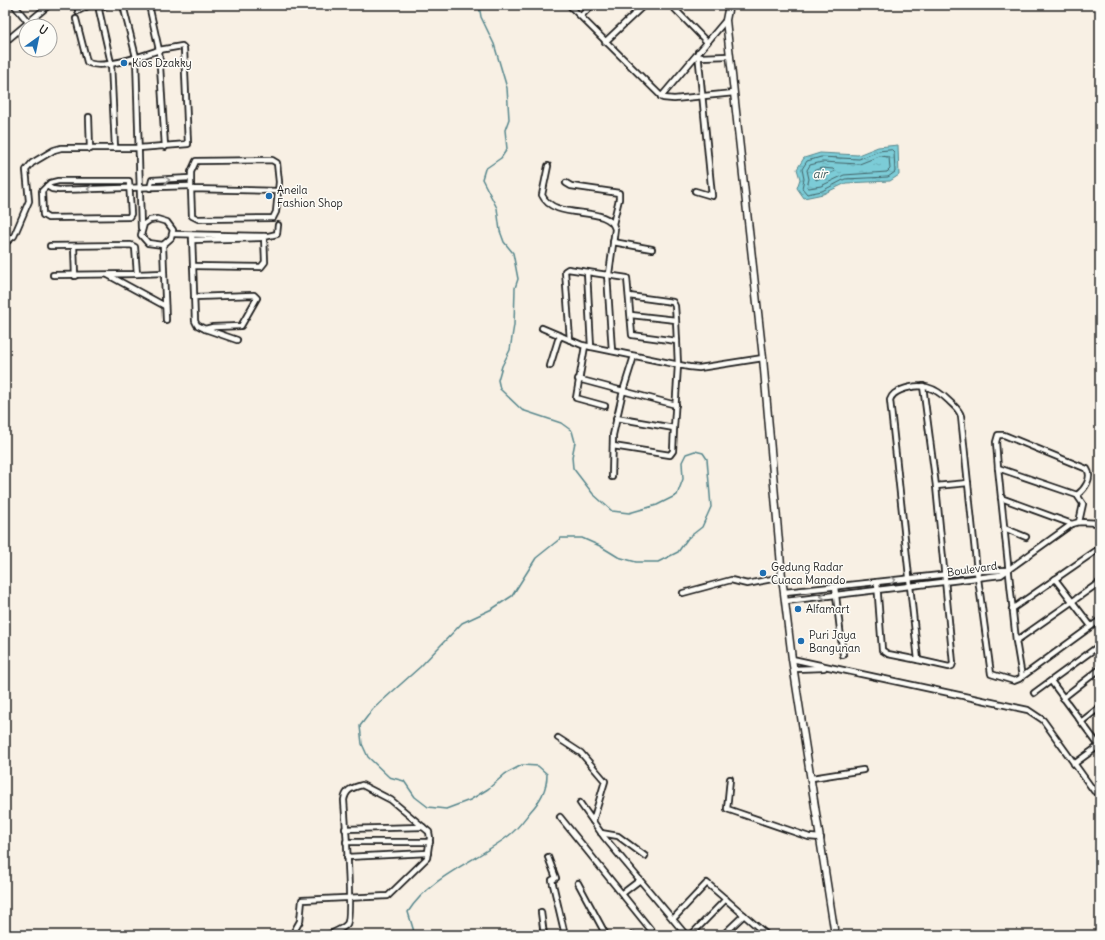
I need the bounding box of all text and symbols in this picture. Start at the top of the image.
north arrow [18,18,58,58]
text: U [36,22,50,38]
place label: Kios Dzakky [132,56,192,70]
marker: Kios Dzakky [119,58,129,68]
water label: air [813,166,829,181]
one-way arrow [164,175,170,184]
place label: Aneila Fashion Shop [277,183,343,210]
one-way arrow [87,185,93,193]
marker: Aneila Fashion Shop [264,191,274,201]
street label: Boulevard [946,558,999,579]
place label: Gedung Radar Cuaca Manado [771,560,845,587]
marker: Gedung Radar Cuaca Manado [758,568,768,578]
one-way arrow [890,576,896,585]
one-way arrow [820,592,826,601]
place label: Alfamart [806,602,850,616]
marker: Alfamart [793,604,803,614]
place label: Puri Jaya Bangunan [809,628,860,655]
marker: Puri Jaya Bangunan [796,636,806,646]

